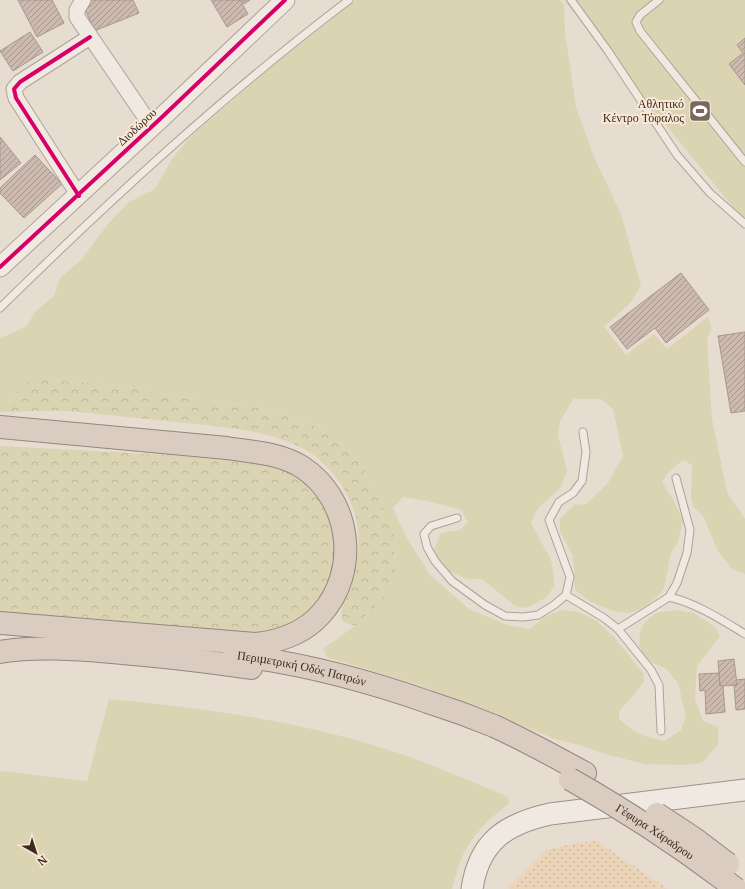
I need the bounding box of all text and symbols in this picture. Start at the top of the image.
place label: Αθλητικό Κέντρο Τόφαλος [603,96,684,125]
sports icon: Αθλητικό Κέντρο Τόφαλος [687,98,713,124]
street label: Διοδώρου [114,105,160,149]
street label: Περιμετρική Οδός Πατρών [236,647,369,689]
street label: Γέφυρα Χάραδρου [613,800,697,863]
north arrow [16,833,56,873]
text: N [34,853,50,869]

